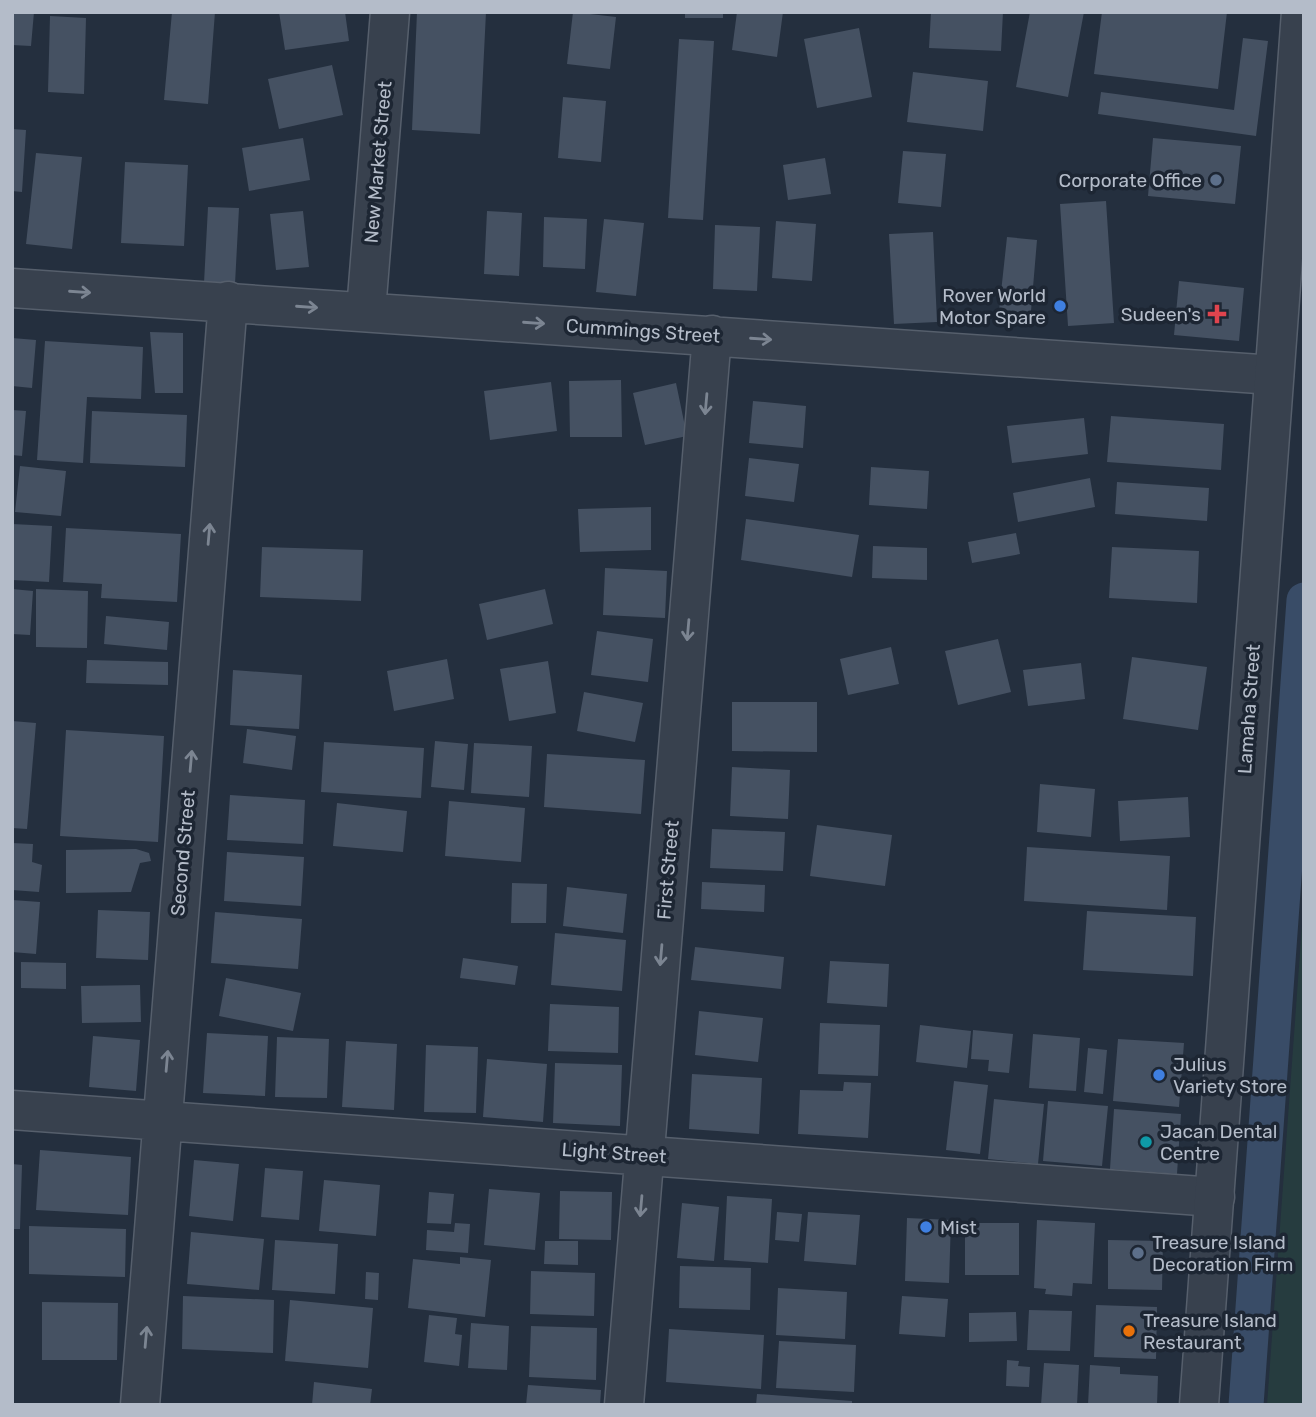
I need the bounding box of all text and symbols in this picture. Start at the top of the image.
street label: New Market Street [359,79,397,244]
place label: Corporate Office [1059,169,1202,192]
marker: Corporate Office [1208,172,1224,188]
place label: Rover World Motor Spare [939,284,1046,329]
one-way arrow [69,286,91,299]
marker: Rover World Motor Spare [1052,298,1068,314]
one-way arrow [296,301,318,314]
place label: Sudeen's [1121,303,1201,326]
marker: Sudeen's [1207,304,1227,324]
street label: Cummings Street [565,314,721,348]
one-way arrow [523,317,545,330]
one-way arrow [749,333,772,346]
one-way arrow [699,392,712,414]
one-way arrow [203,523,216,546]
one-way arrow [681,618,694,641]
street label: Lamaha Street [1233,643,1265,775]
one-way arrow [185,750,198,773]
street label: Second Street [166,789,200,917]
street label: First Street [652,819,684,921]
one-way arrow [654,943,667,965]
one-way arrow [161,1050,174,1073]
place label: Julius Variety Store [1173,1053,1287,1098]
marker: Julius Variety Store [1151,1067,1167,1083]
place label: Jacan Dental Centre [1160,1120,1277,1165]
marker: Jacan Dental Centre [1138,1134,1154,1150]
street label: Light Street [561,1138,668,1168]
one-way arrow [634,1194,647,1217]
place label: Mist [940,1216,977,1239]
marker: Mist [918,1219,934,1235]
place label: Treasure Island Decoration Firm [1152,1231,1294,1276]
marker: Treasure Island Decoration Firm [1130,1245,1146,1261]
place label: Treasure Island Restaurant [1143,1309,1277,1354]
marker: Treasure Island Restaurant [1121,1323,1137,1339]
one-way arrow [140,1326,153,1349]

